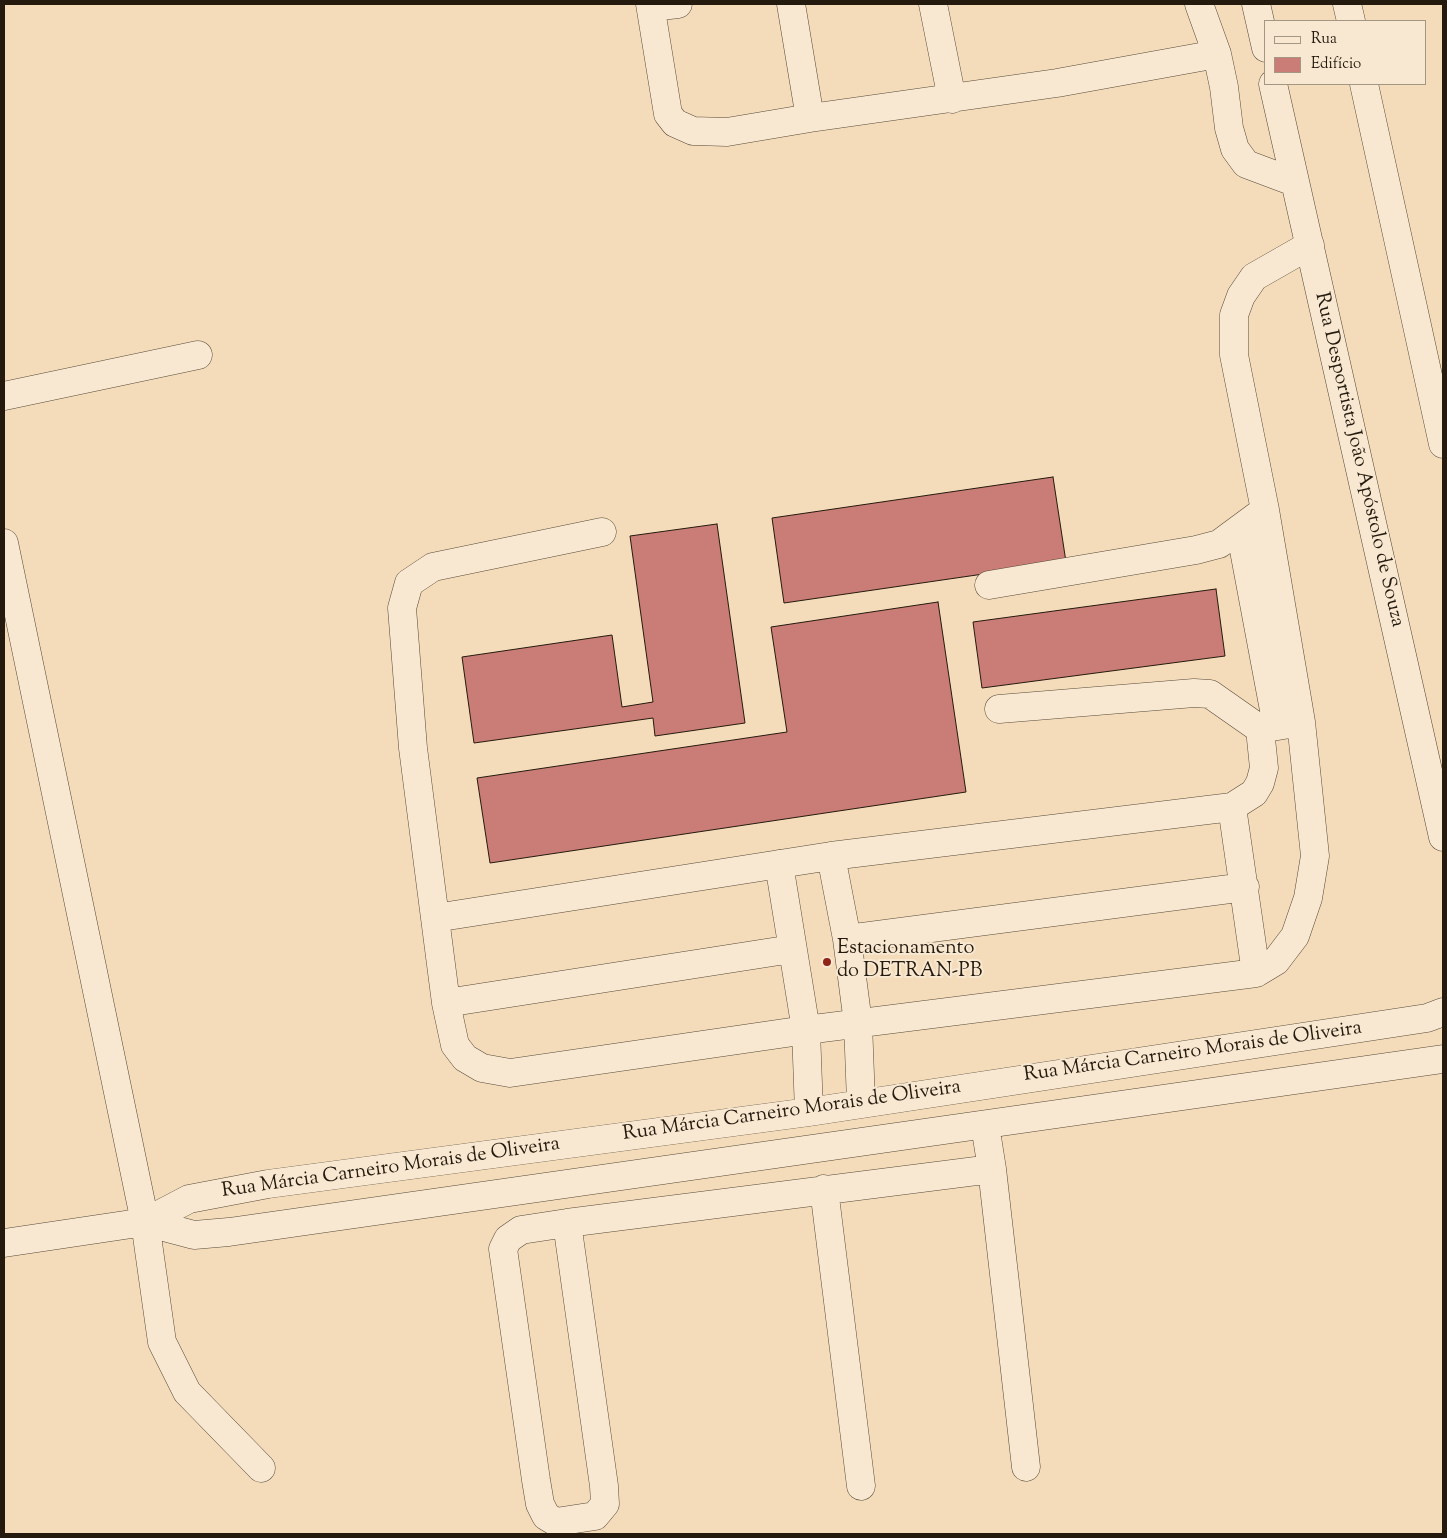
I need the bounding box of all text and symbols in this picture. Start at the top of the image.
legend [1264,20,1427,85]
text: Rua [1311,29,1337,50]
text: Edifício [1311,54,1361,75]
street label: Rua Desportista João Apóstolo de Souza [1308,290,1408,630]
place label: Estacionamento do DETRAN-PB [837,938,982,985]
marker: Estacionamento do DETRAN-PB [821,956,833,968]
street label: Rua Márcia Carneiro Morais de Oliveira [1022,1017,1364,1089]
street label: Rua Márcia Carneiro Morais de Oliveira [621,1076,963,1148]
street label: Rua Márcia Carneiro Morais de Oliveira [220,1133,562,1205]

